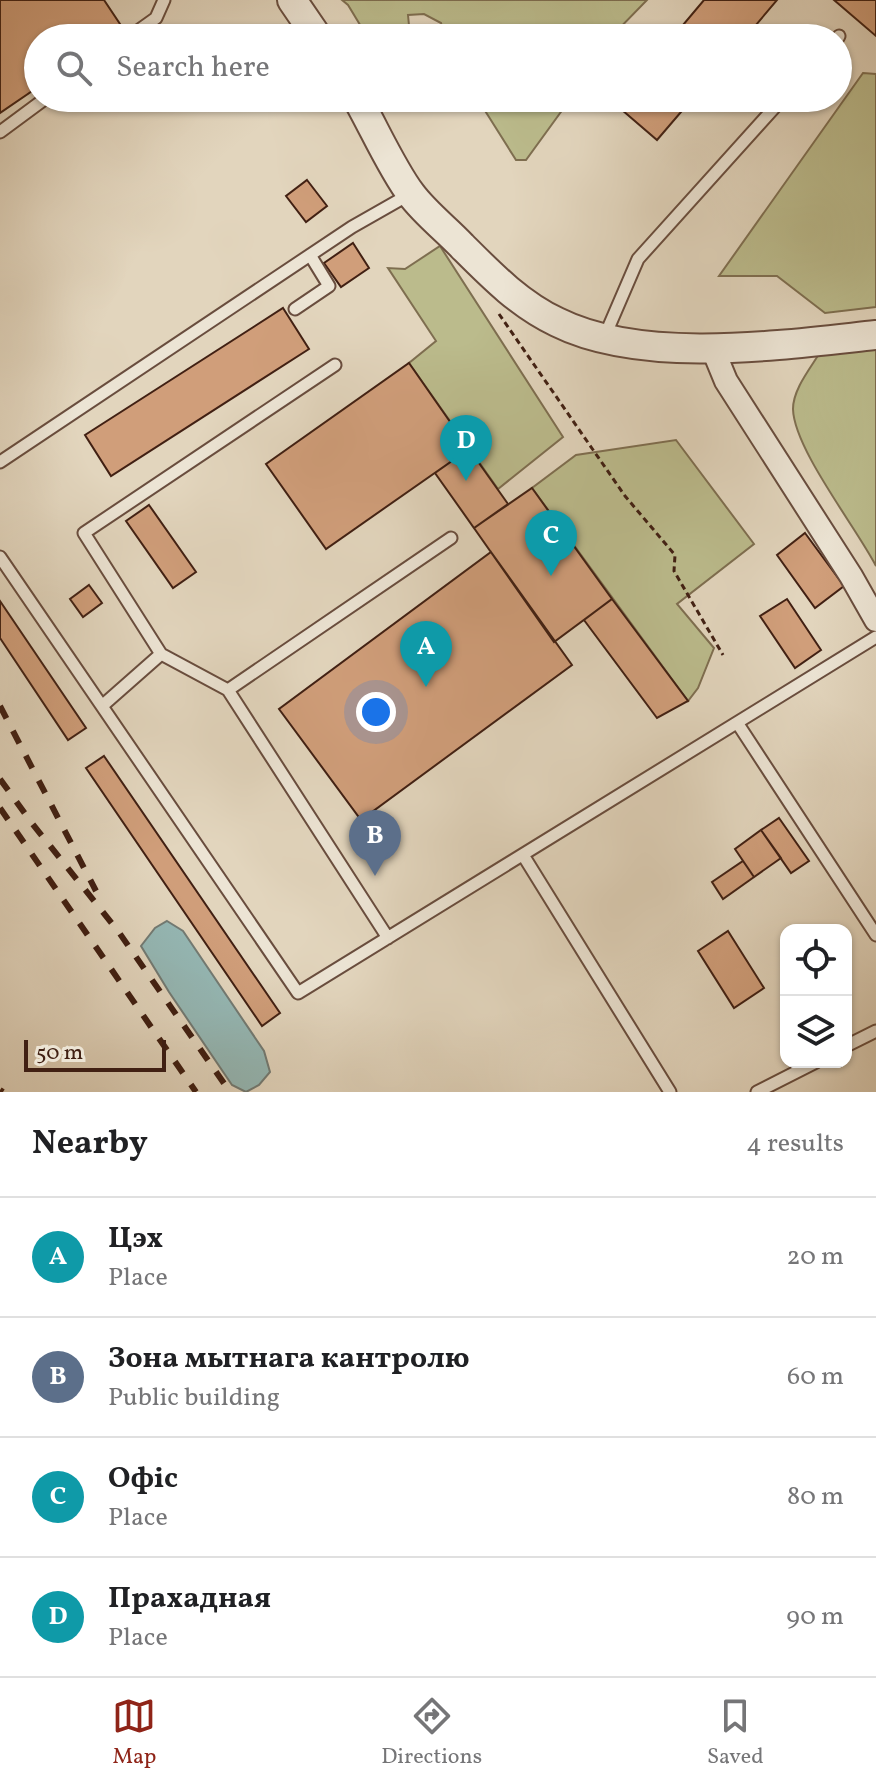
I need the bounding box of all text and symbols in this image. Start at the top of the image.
search box [24,24,852,112]
icon: search [52,46,96,90]
text: Search here [116,47,270,89]
pin: D [440,415,492,481]
pin: C [525,510,577,576]
pin: A [400,621,452,687]
your location [356,692,396,732]
pin: B [349,810,401,876]
map controls [780,924,852,1068]
button: locate [780,924,852,996]
button: layers [780,996,852,1068]
scale bar [24,1036,166,1072]
text: 50 m [36,1038,83,1069]
text: Nearby [32,1121,148,1168]
text: 4 results [746,1126,844,1162]
text: Цэх [108,1218,163,1260]
text: A [49,1239,67,1275]
text: 20 m [786,1239,844,1275]
text: Place [108,1260,168,1296]
text: Зона мытнага кантролю [108,1338,470,1380]
text: B [49,1359,67,1395]
text: 60 m [787,1359,844,1395]
text: Public building [108,1380,280,1416]
text: Офіс [108,1458,178,1500]
text: C [50,1479,66,1515]
text: 80 m [787,1479,844,1515]
text: Place [108,1500,168,1536]
text: Прахадная [108,1578,271,1620]
text: D [48,1599,68,1635]
text: 90 m [786,1599,844,1635]
text: Place [108,1620,168,1656]
tab: Map [112,1694,156,1773]
tab: Directions [381,1694,482,1773]
tab: Saved [707,1694,764,1773]

